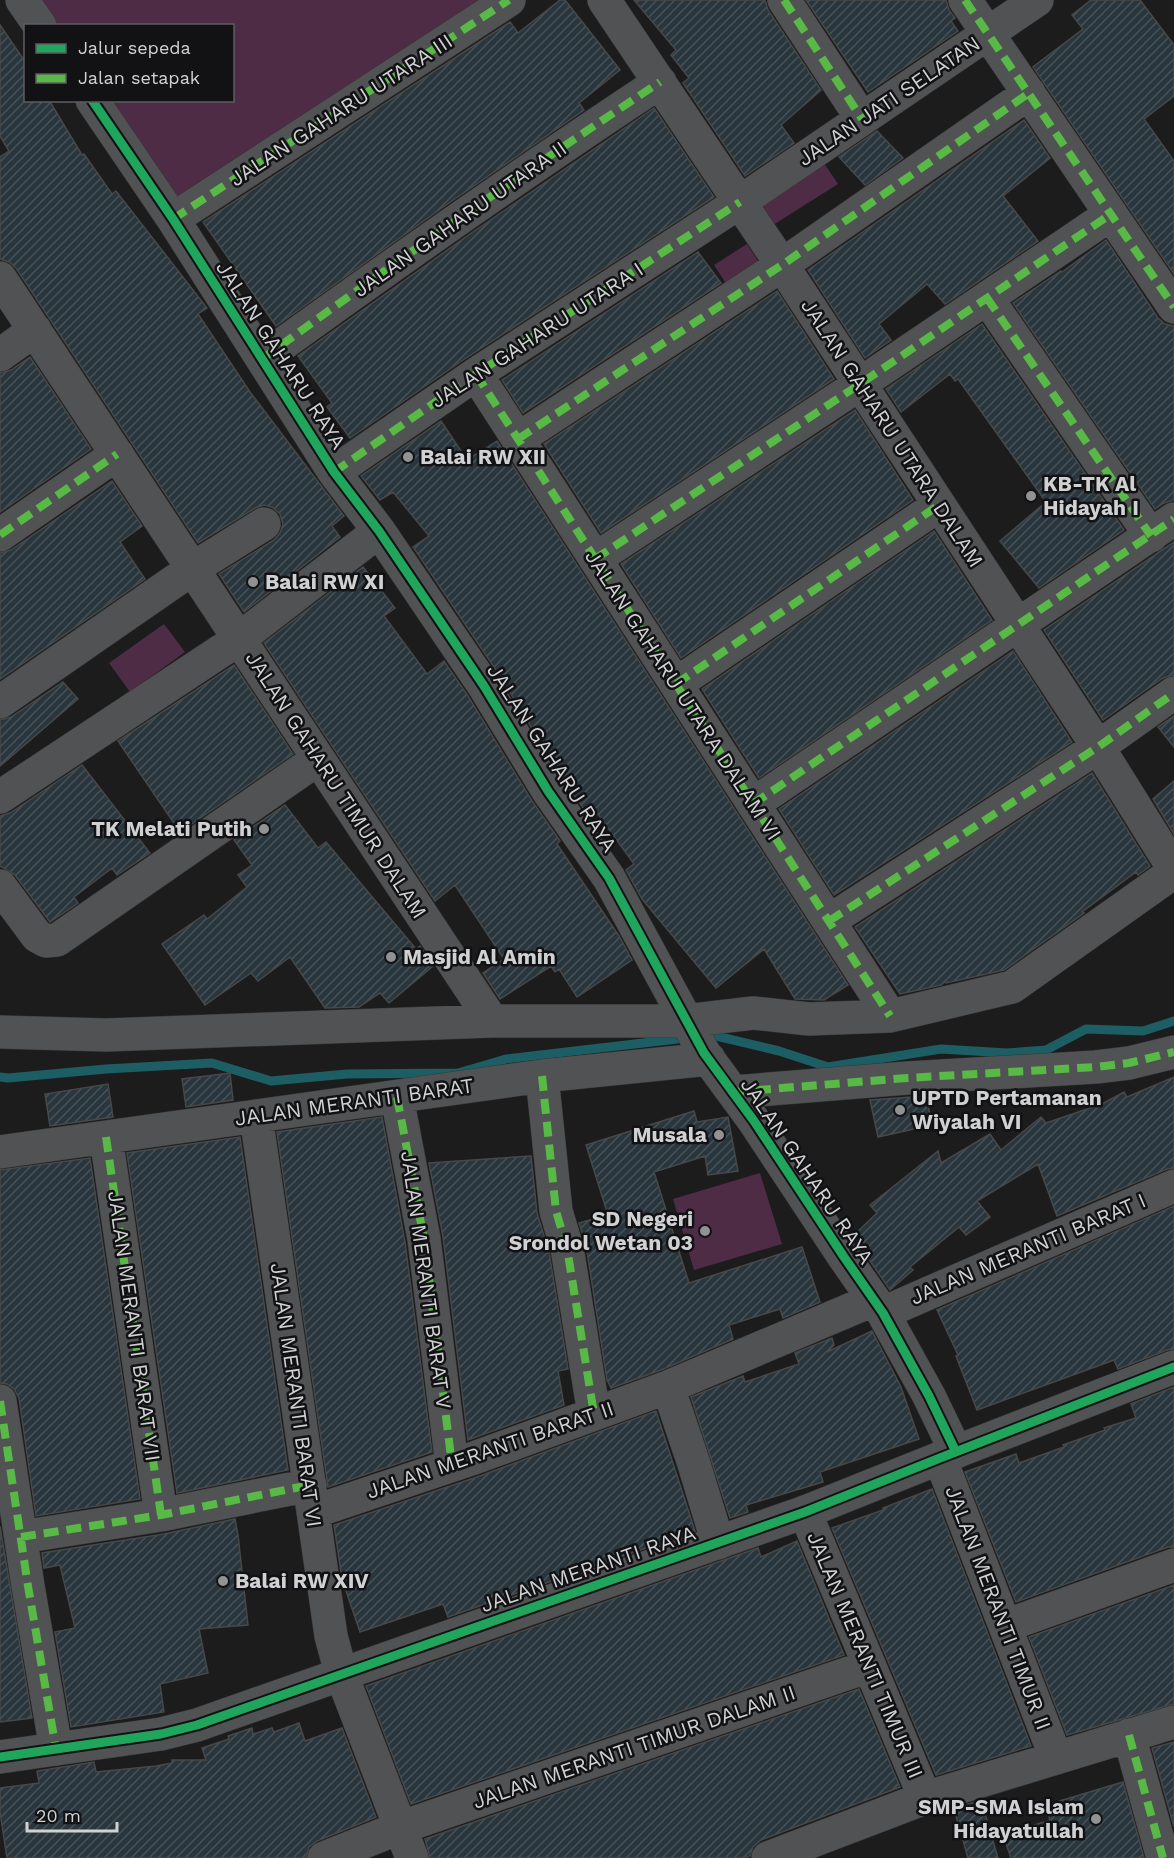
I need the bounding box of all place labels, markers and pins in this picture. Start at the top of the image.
place label: Balai RW XII [420,444,546,469]
marker: Balai RW XII [401,450,415,464]
place label: KB-TK Al Hidayah I [1043,471,1139,520]
marker: KB-TK Al Hidayah I [1024,489,1038,503]
place label: Balai RW XI [265,569,384,594]
marker: Balai RW XI [246,575,260,589]
place label: TK Melati Putih [91,816,252,841]
marker: TK Melati Putih [257,822,271,836]
place label: Masjid Al Amin [403,944,556,969]
marker: Masjid Al Amin [384,950,398,964]
place label: UPTD Pertamanan Wiyalah VI [912,1085,1102,1134]
marker: UPTD Pertamanan Wiyalah VI [893,1103,907,1117]
place label: Musala [632,1122,708,1147]
marker: Musala [712,1128,726,1142]
place label: SD Negeri Srondol Wetan 03 [509,1206,693,1255]
marker: SD Negeri Srondol Wetan 03 [698,1224,712,1238]
place label: Balai RW XIV [235,1568,369,1593]
marker: Balai RW XIV [216,1574,230,1588]
place label: SMP-SMA Islam Hidayatullah [918,1794,1084,1843]
marker: SMP-SMA Islam Hidayatullah [1089,1812,1103,1826]

